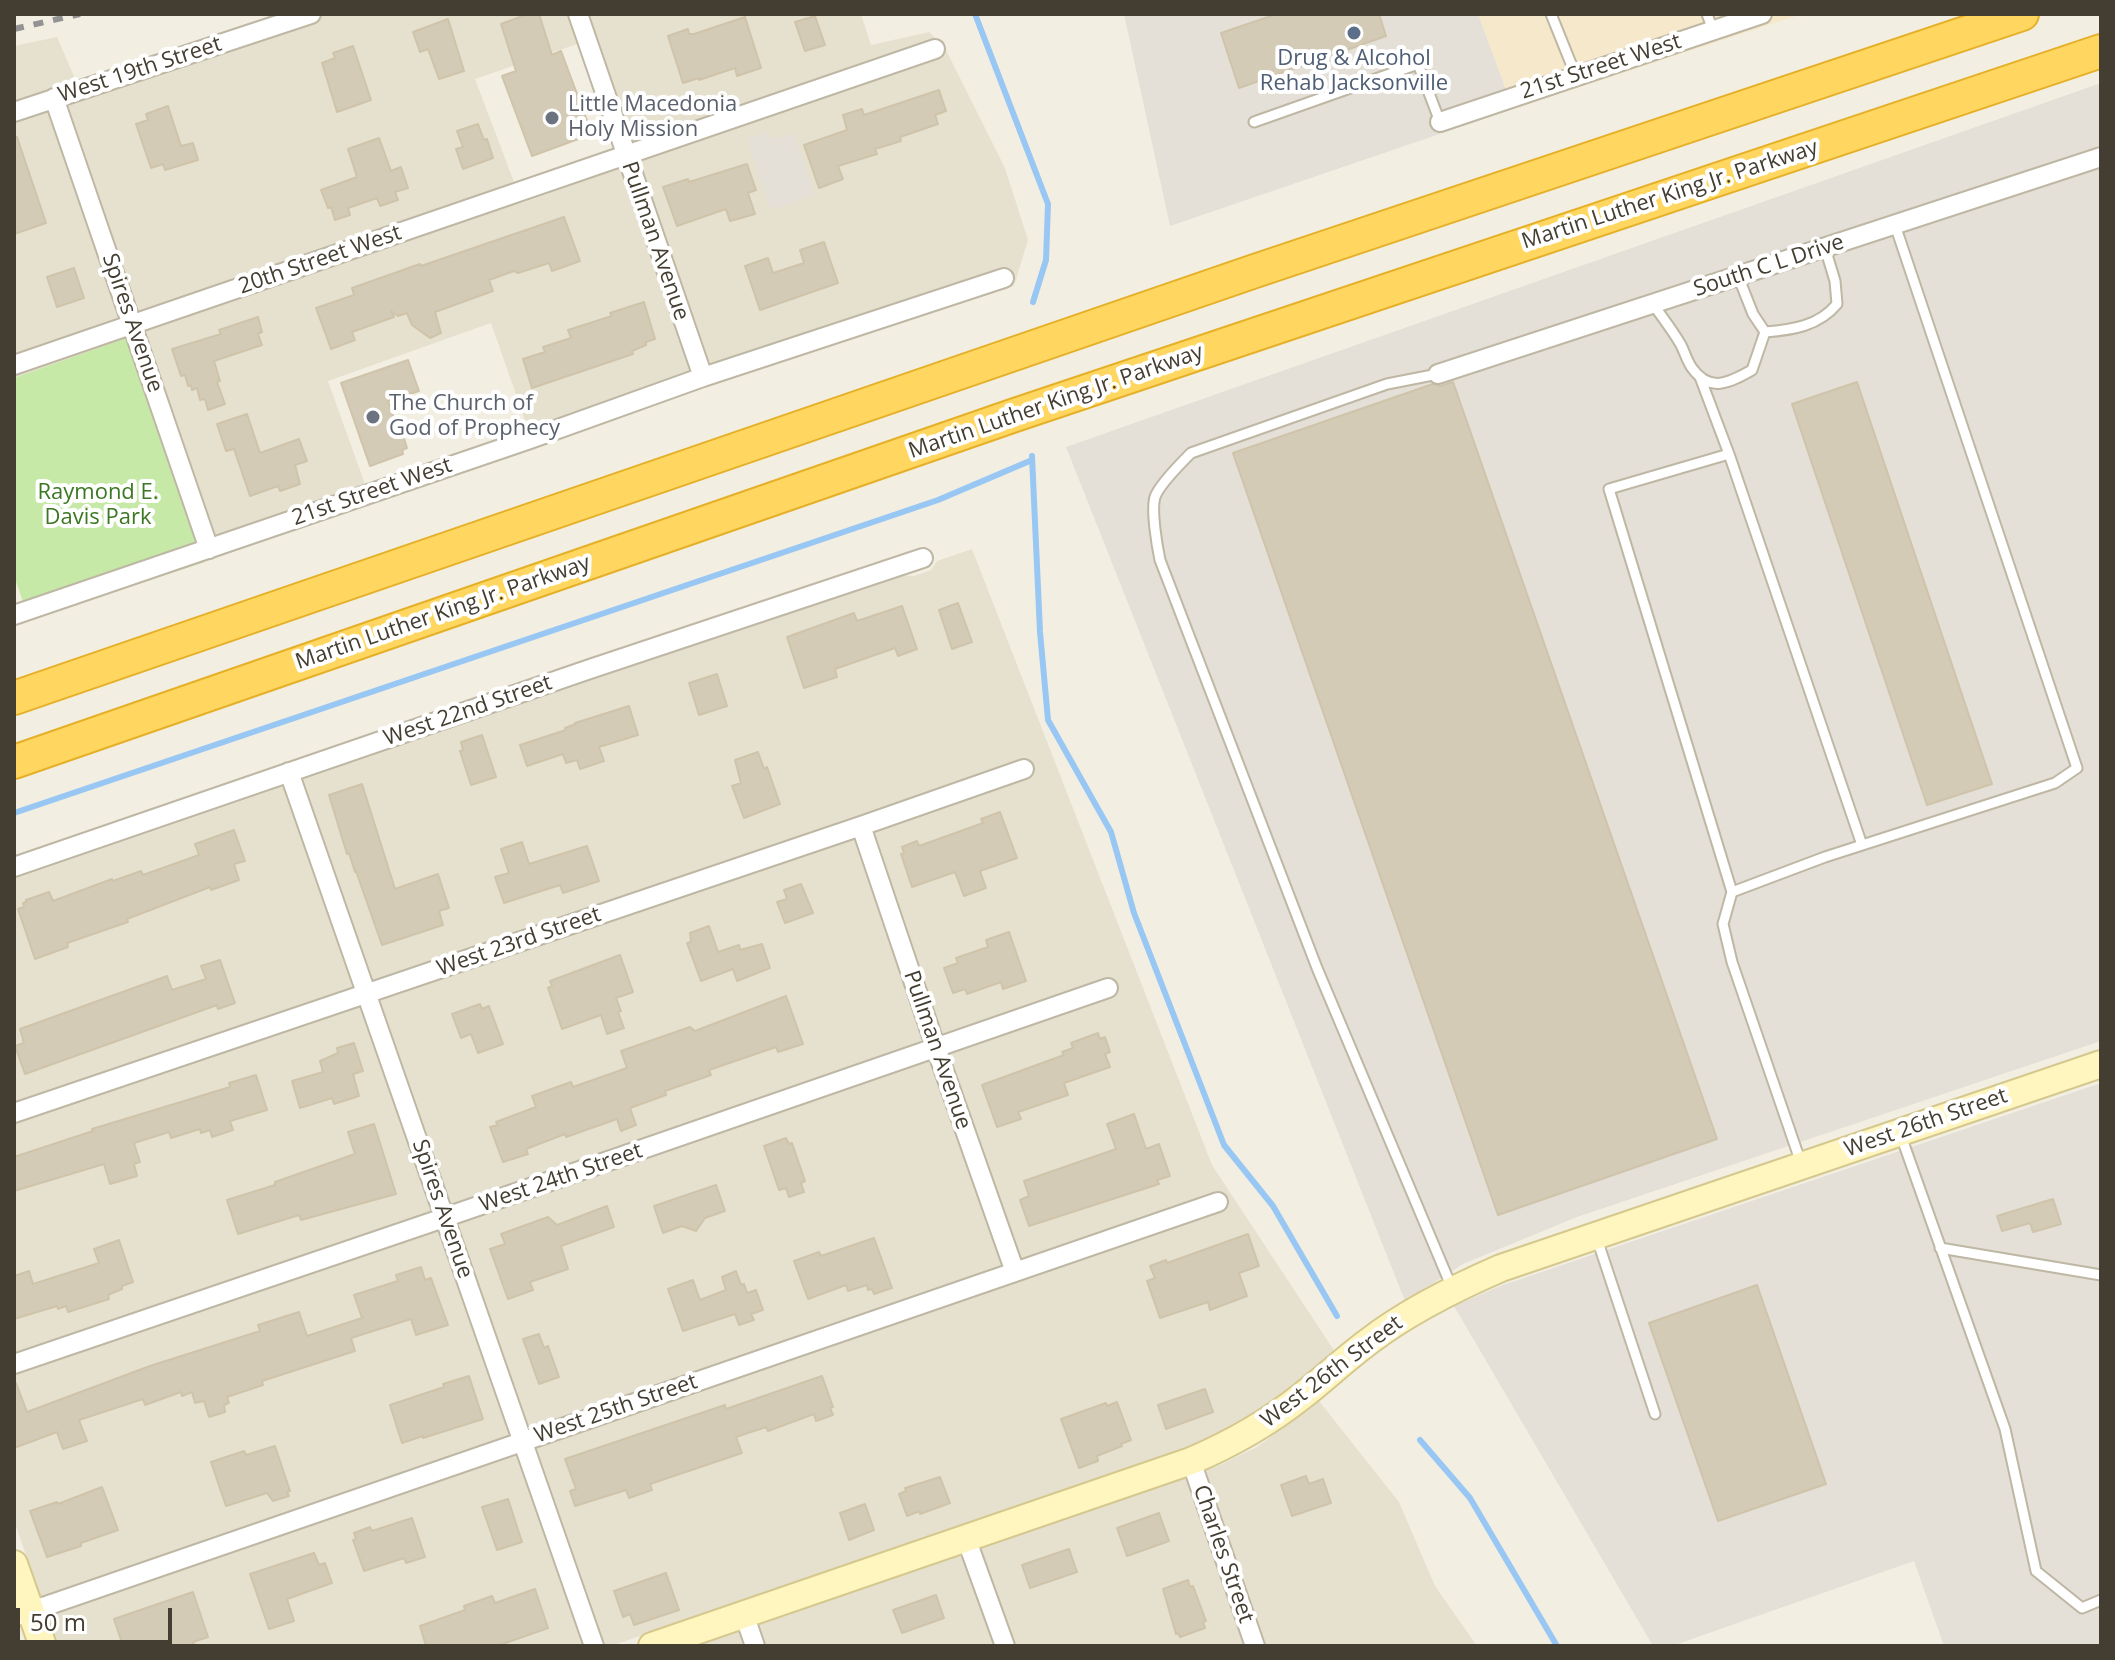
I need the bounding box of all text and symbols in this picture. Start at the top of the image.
marker: Drug & Alcohol Rehab Jacksonville [1345,24,1363,42]
street label: 21st Street West [1517,29,1685,105]
street label: West 19th Street [55,31,225,109]
place label: Drug & Alcohol Rehab Jacksonville [1260,46,1448,98]
place label: Little Macedonia Holy Mission [568,92,737,144]
marker: Little Macedonia Holy Mission [543,109,561,127]
street label: Martin Luther King Jr. Parkway [1519,135,1821,255]
street label: Pullman Avenue [615,158,695,324]
street label: 20th Street West [235,220,405,300]
street label: South C L Drive [1691,229,1847,303]
street label: Spires Avenue [96,250,168,396]
street label: Martin Luther King Jr. Parkway [905,339,1207,465]
place label: The Church of God of Prophecy [389,391,560,442]
marker: The Church of God of Prophecy [364,408,382,426]
street label: 21st Street West [289,452,455,532]
park label: Raymond E. Davis Park [37,480,159,532]
street label: Martin Luther King Jr. Parkway [292,550,594,676]
street label: West 22nd Street [381,670,555,752]
street label: West 23rd Street [434,902,604,982]
street label: Pullman Avenue [897,967,977,1133]
street label: West 26th Street [1841,1083,2011,1163]
street label: Spires Avenue [406,1136,478,1282]
street label: West 24th Street [476,1138,646,1218]
street label: West 26th Street [1256,1310,1408,1434]
street label: West 25th Street [531,1369,701,1449]
street label: Charles Street [1187,1482,1259,1626]
scale bar [20,1592,176,1642]
text: 50 m [30,1605,86,1638]

